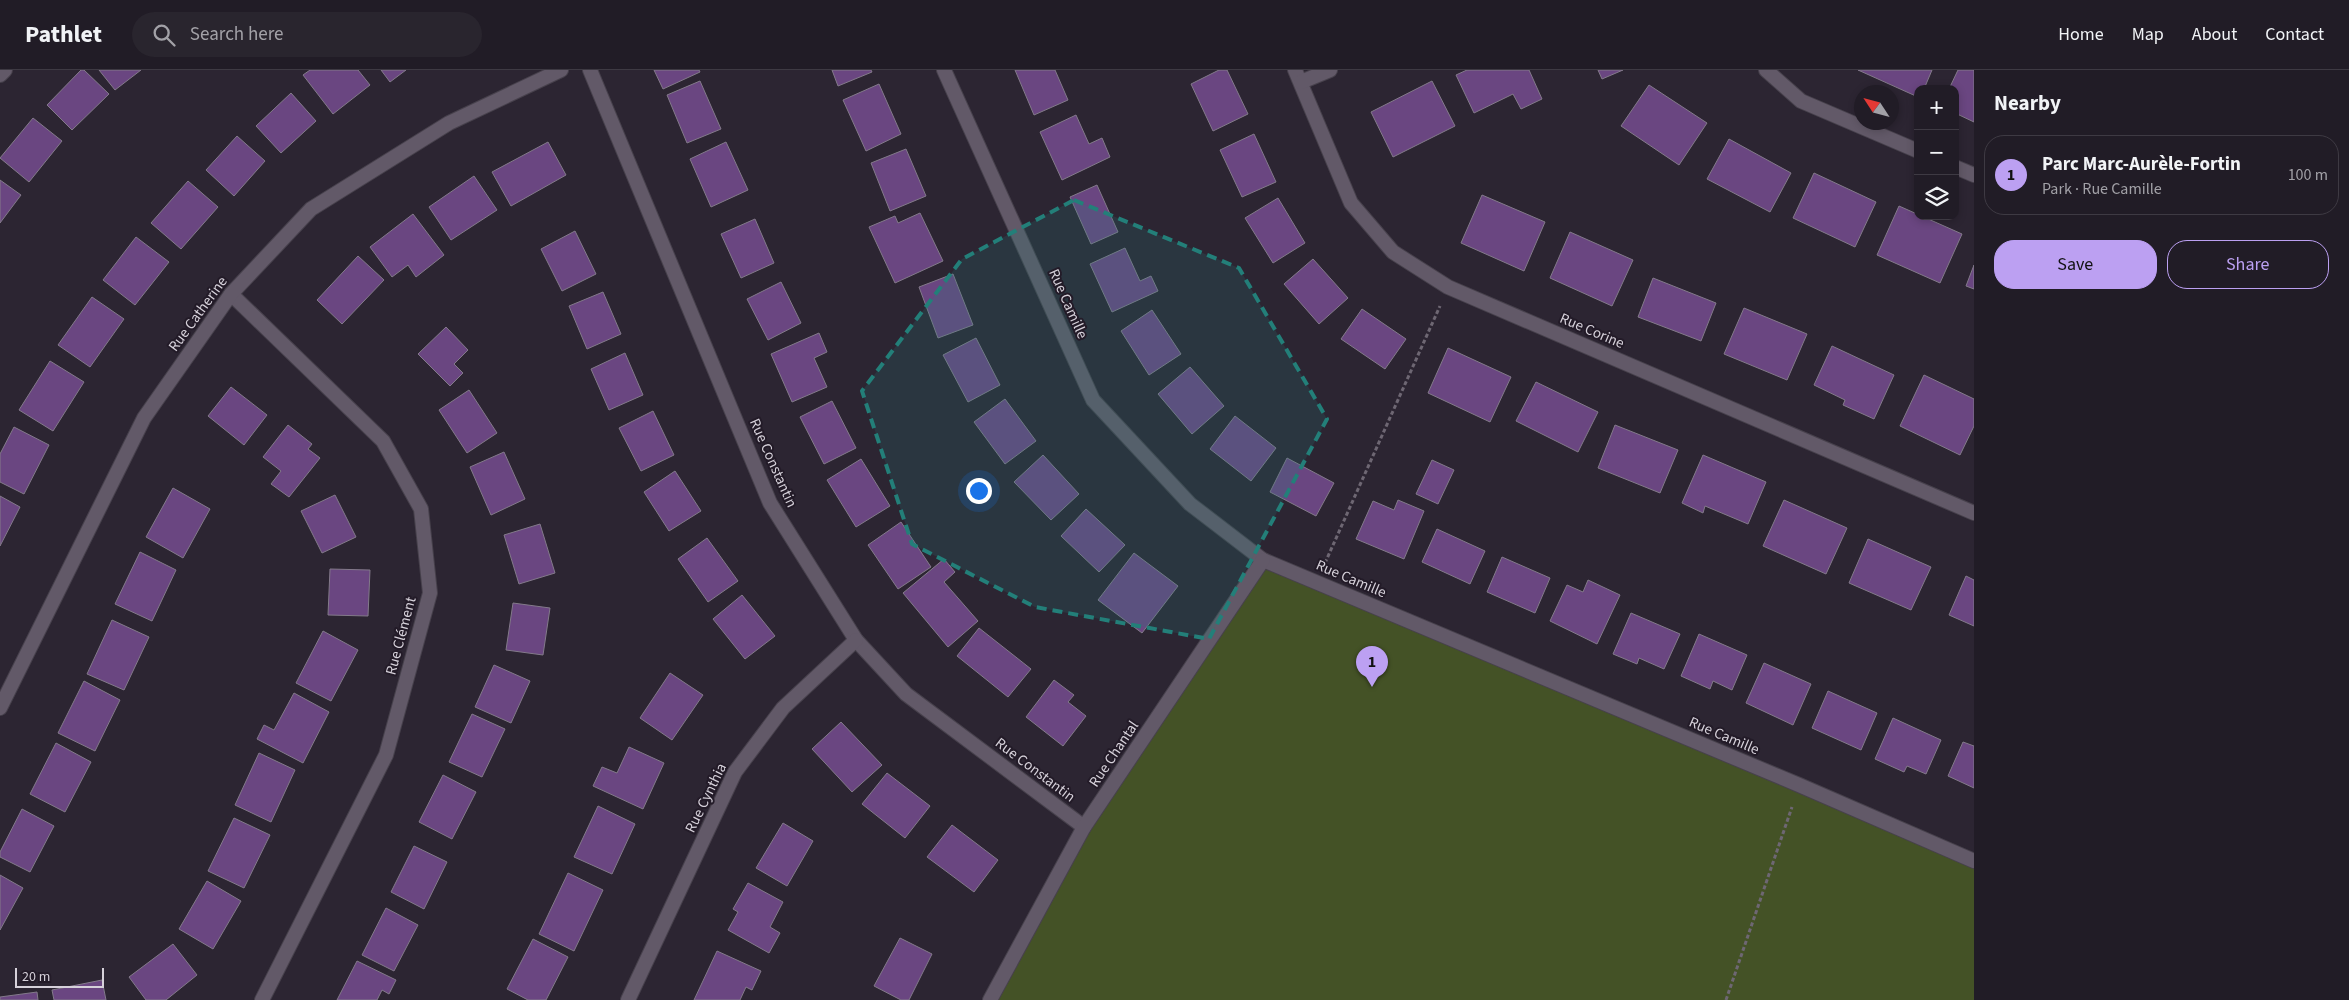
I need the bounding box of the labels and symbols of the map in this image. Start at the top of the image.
north arrow [1854,85,1899,130]
street label: Rue Camille [1043,266,1093,342]
street label: Rue Catherine [164,272,232,356]
street label: Rue Corine [1556,308,1628,354]
street label: Rue Constantin [744,415,802,511]
your location [966,478,992,504]
street label: Rue Camille [1313,555,1389,603]
street label: Rue Clément [380,595,422,677]
pin: 1 [1356,646,1388,687]
street label: Rue Camille [1686,712,1762,760]
street label: Rue Chantal [1084,717,1144,791]
street label: Rue Constantin [991,733,1079,807]
street label: Rue Cynthia [680,760,732,836]
scale bar [15,965,104,988]

